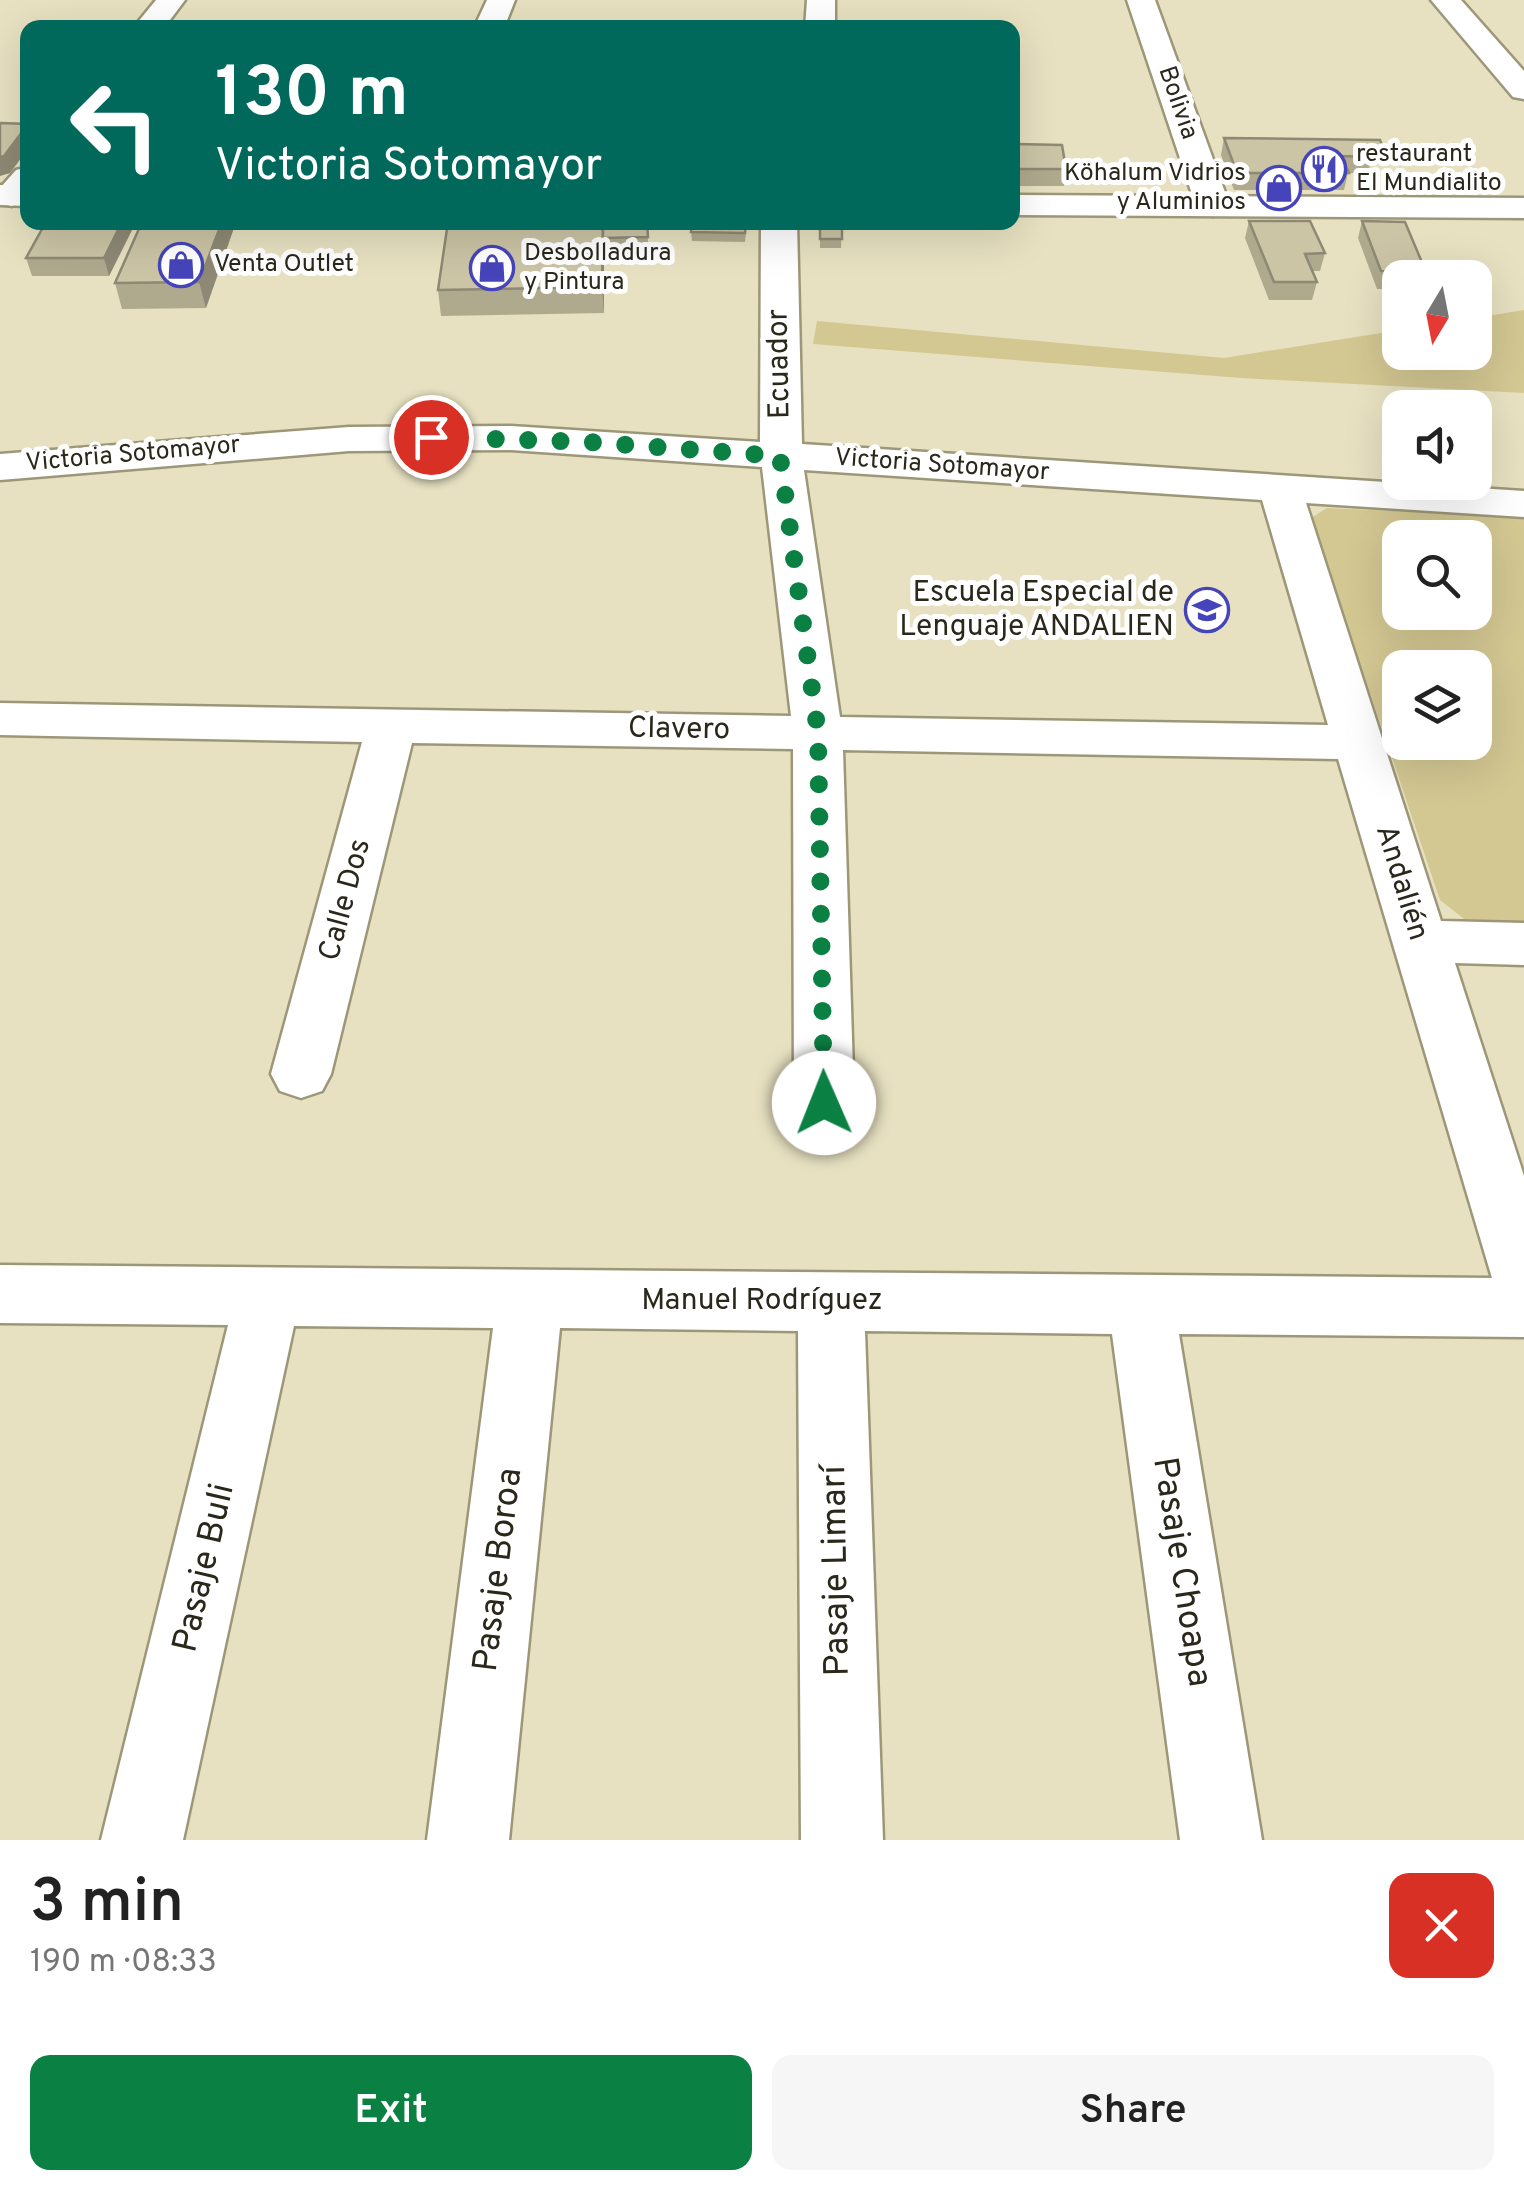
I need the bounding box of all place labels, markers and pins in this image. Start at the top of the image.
place label: restaurant El Mundialito [1356,139,1502,200]
restaurant icon: restaurant El Mundialito [1301,146,1347,192]
place label: Köhalum Vidrios y Aluminios [1064,158,1246,219]
shop icon: Köhalum Vidrios y Aluminios [1256,165,1302,211]
place label: Desbolladura y Pintura [524,238,671,299]
shop icon: Venta Outlet [158,242,204,288]
shop icon: Desbolladura y Pintura [469,245,515,291]
place label: Venta Outlet [214,249,354,281]
pin [389,395,474,480]
place label: Escuela Especial de Lenguaje ANDALIEN [899,575,1174,646]
school or university icon: Escuela Especial de Lenguaje ANDALIEN [1184,587,1230,633]

